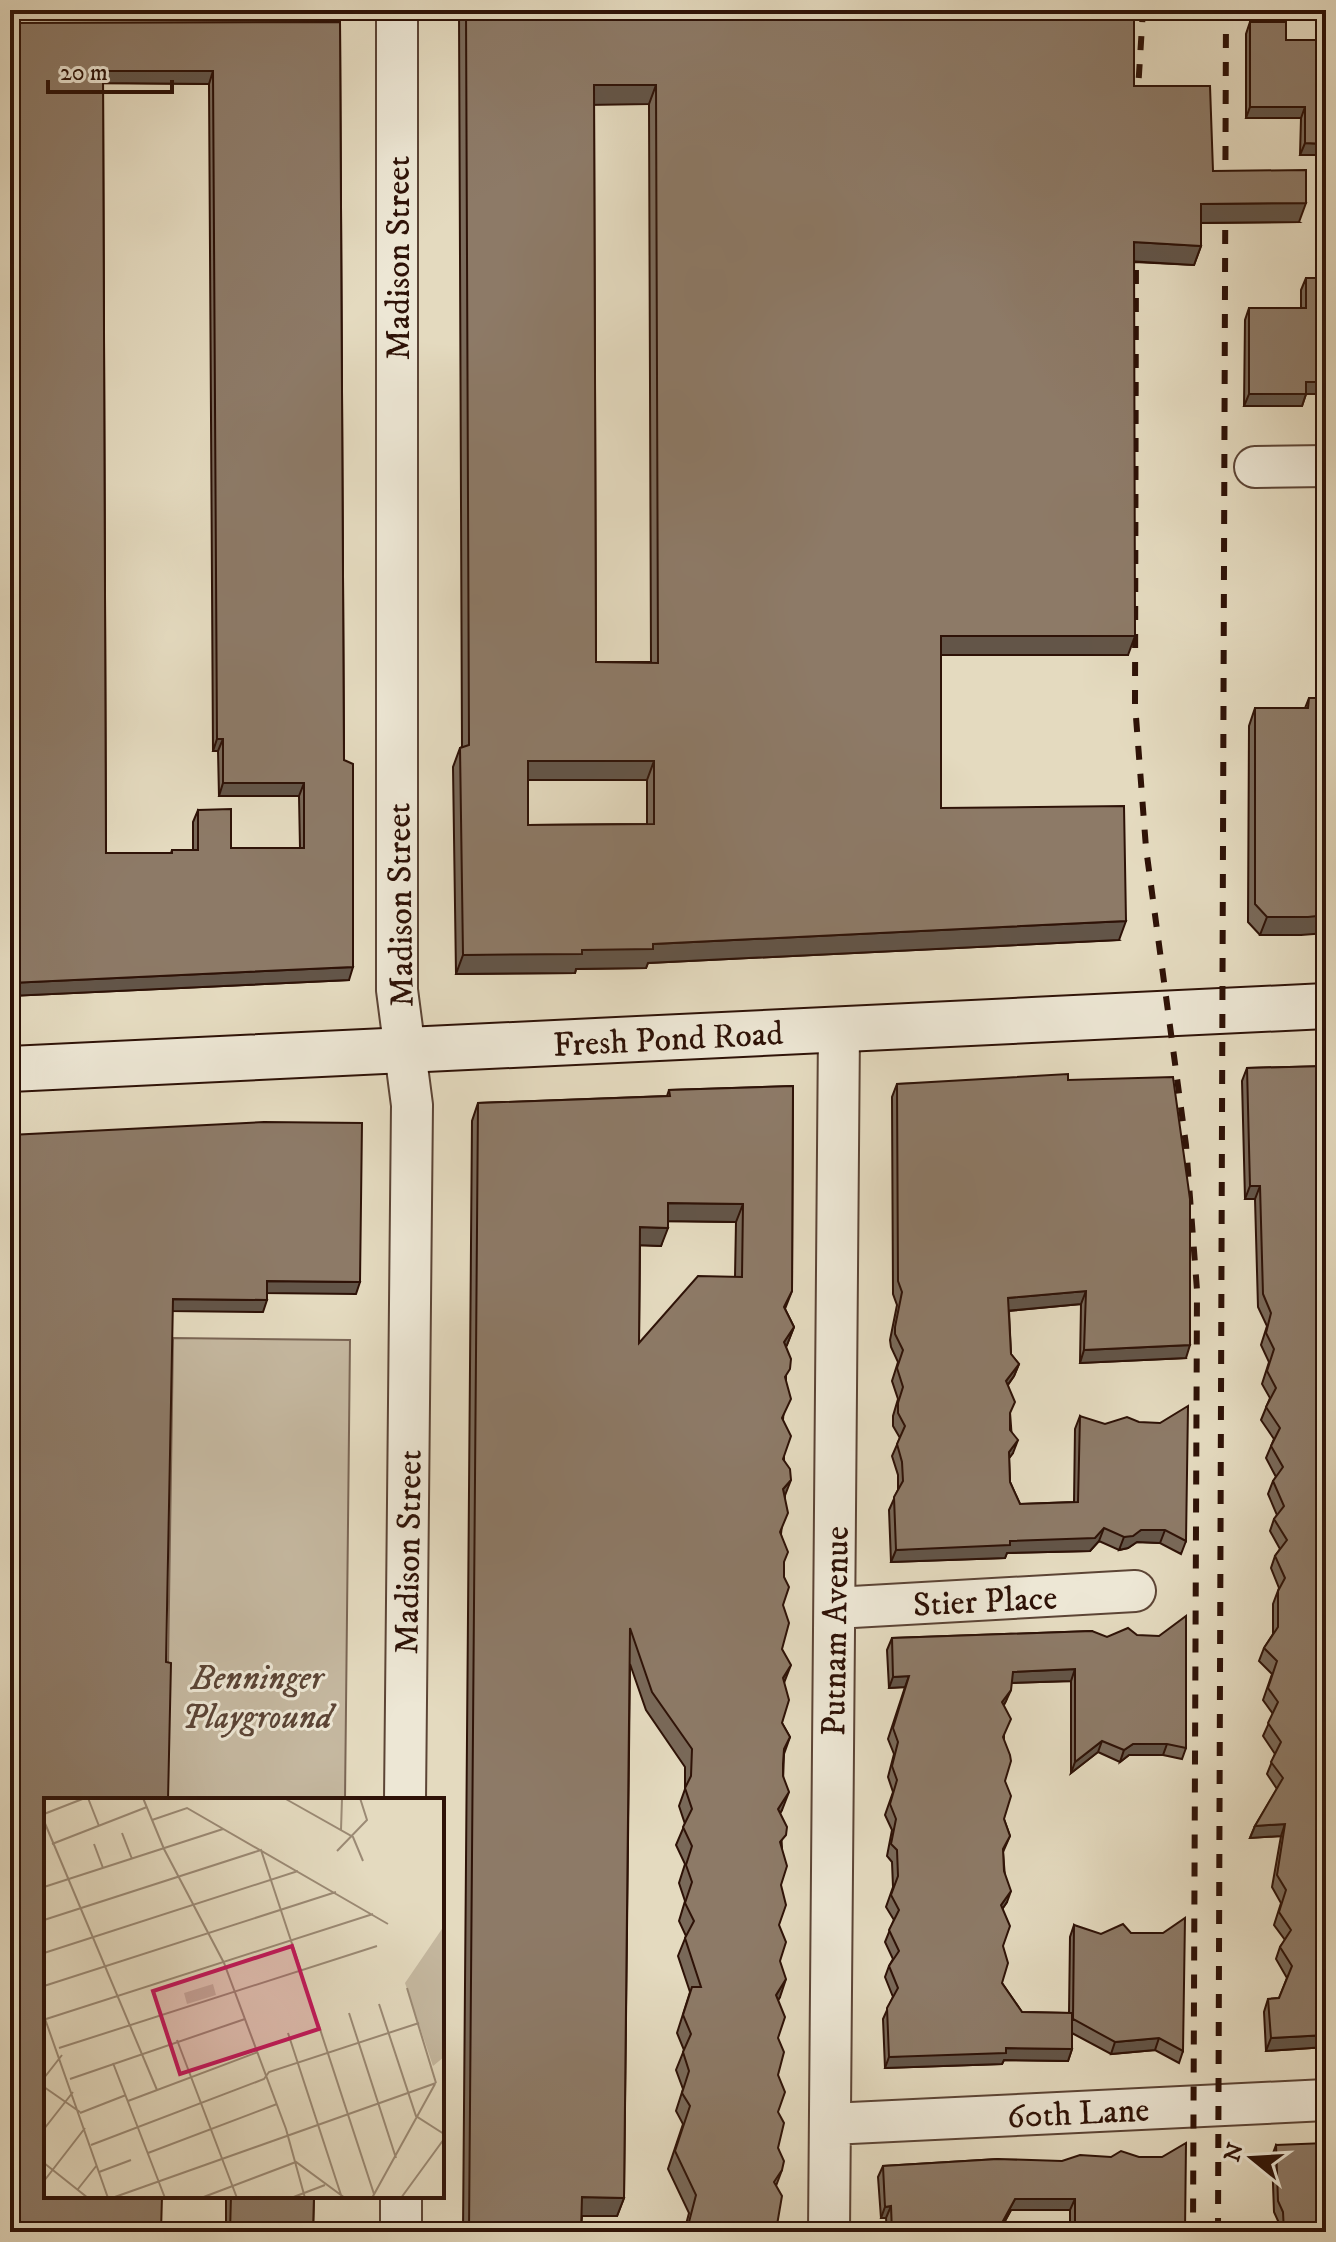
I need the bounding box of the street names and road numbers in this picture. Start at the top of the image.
street label: Madison Street [378,156,420,360]
street label: Madison Street [378,802,424,1008]
street label: Fresh Pond Road [552,1013,784,1067]
street label: Madison Street [386,1449,432,1655]
street label: Putnam Avenue [813,1526,859,1736]
street label: Stier Place [912,1577,1058,1627]
street label: 60th Lane [1006,2089,1150,2139]

